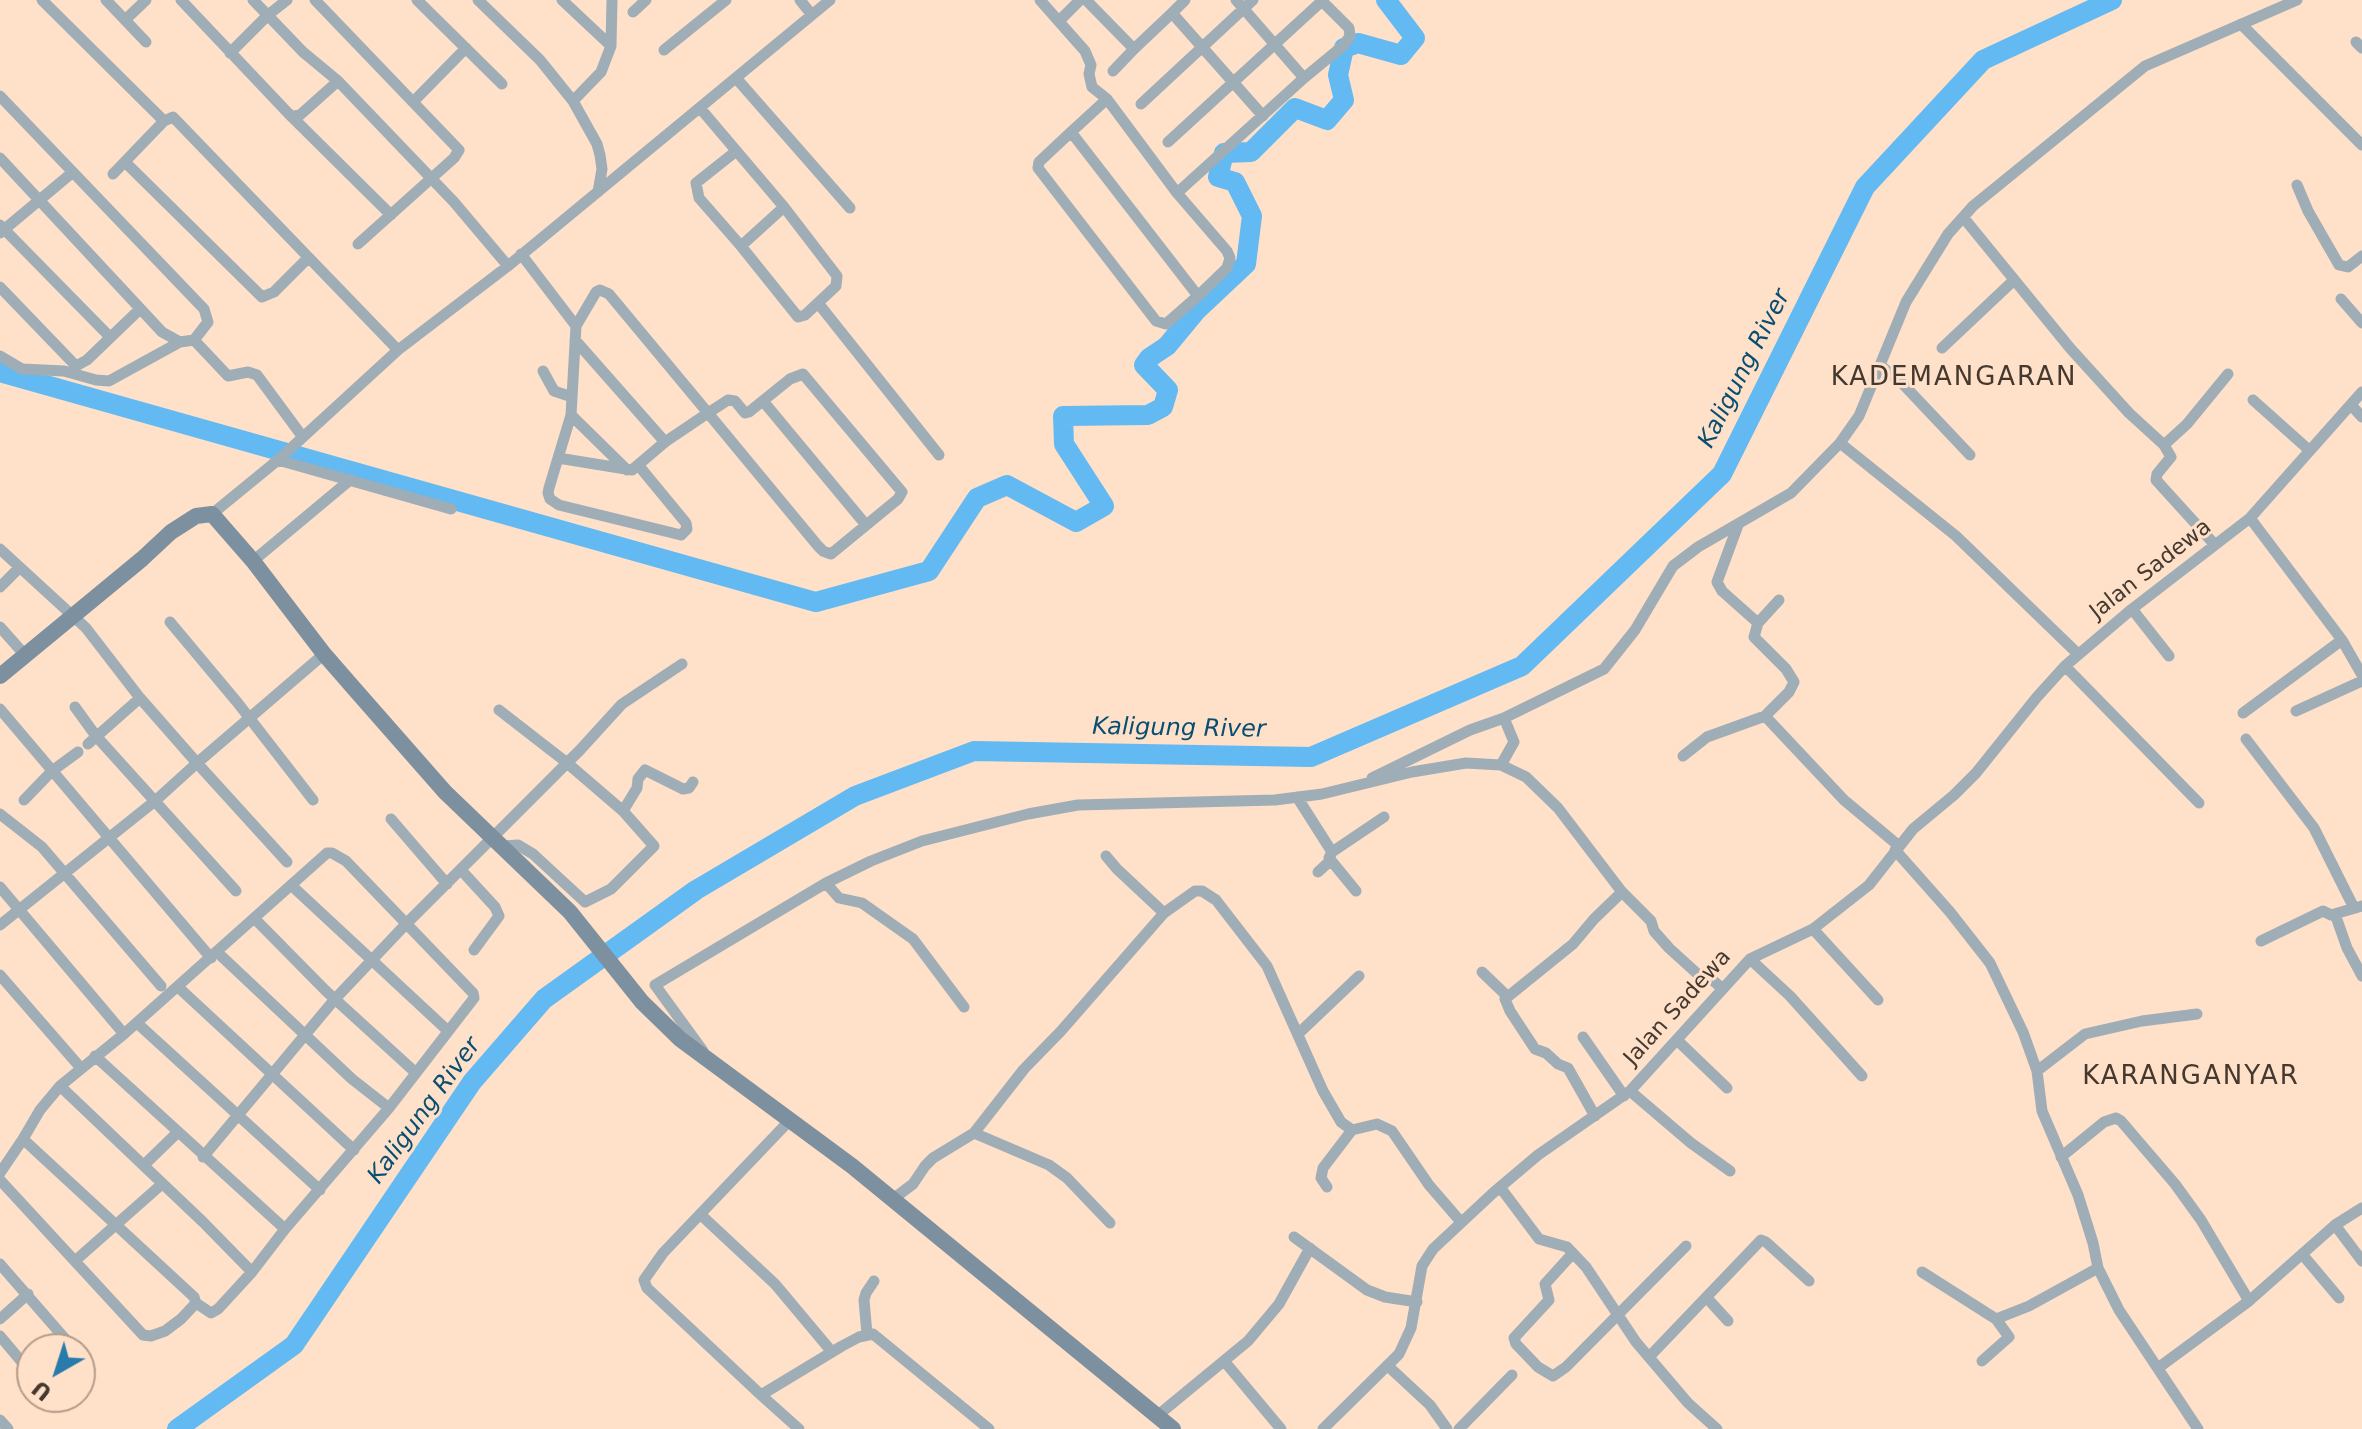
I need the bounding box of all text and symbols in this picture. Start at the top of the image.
water label: Kaligung River [1693,285,1797,453]
district label: KADEMANGARAN [1831,362,2077,394]
street label: Jalan Sadewa [2085,514,2217,626]
water label: Kaligung River [1092,713,1266,745]
street label: Jalan Sadewa [1619,945,1737,1071]
water label: Kaligung River [362,1032,488,1190]
district label: KARANGANYAR [2082,1061,2300,1093]
north arrow [16,1333,96,1413]
text: U [27,1375,57,1406]

